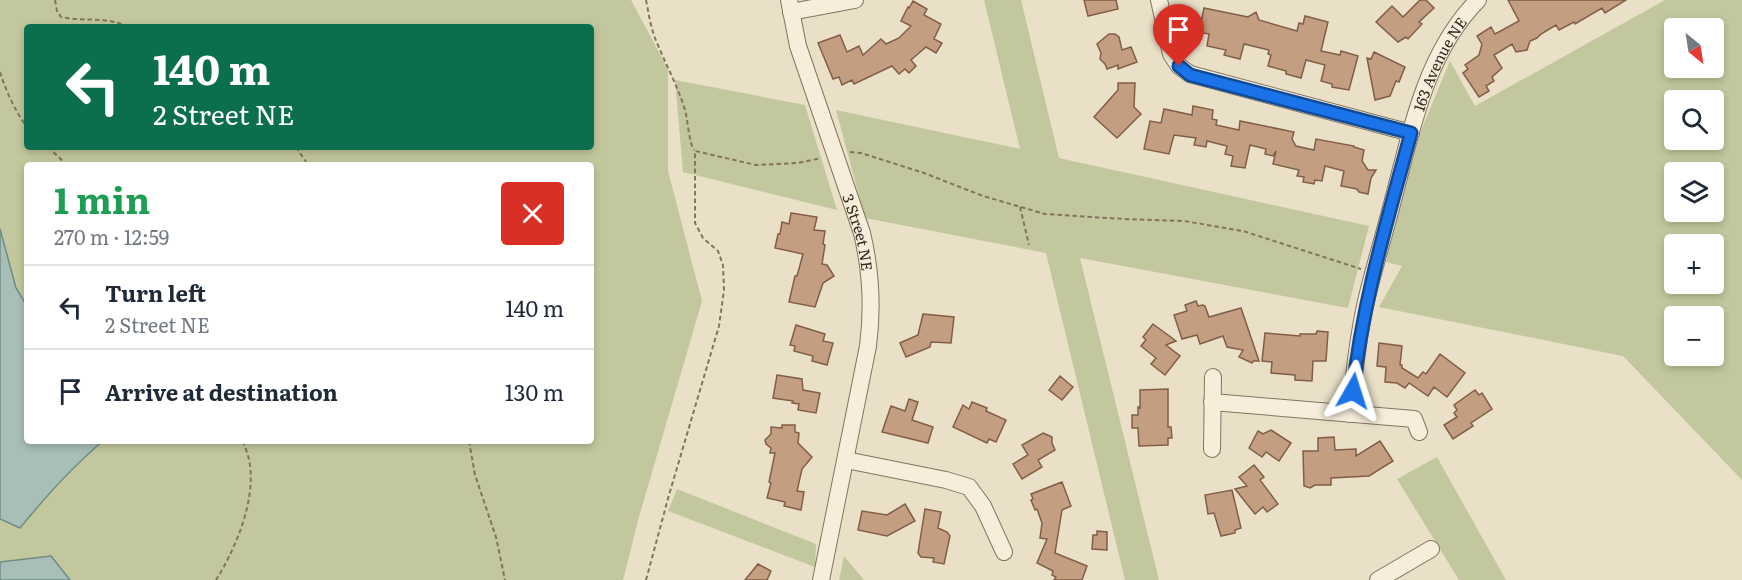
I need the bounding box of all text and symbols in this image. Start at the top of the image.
pin [1153,4,1204,66]
street label: 163 Avenue NE [1406,11,1471,114]
icon: arrive [1162,13,1195,46]
north arrow [1664,18,1724,78]
map controls [1664,18,1724,366]
text: 140 m [153,36,270,98]
icon: left [54,48,132,126]
button: search [1664,90,1724,150]
text: 2 Street NE [153,93,294,133]
button: layers [1664,162,1724,222]
text: 1 min [54,172,150,225]
button: close [501,182,564,245]
street label: 3 Street NE [838,190,880,272]
text: 270 m · 12:59 [54,221,169,251]
button: + [1664,234,1724,294]
text: Turn left [105,276,206,309]
icon: left [54,291,87,324]
text: 140 m [505,291,564,324]
button: − [1664,306,1724,366]
text: 2 Street NE [105,309,210,339]
position arrow [1321,359,1385,423]
icon: arrive [54,375,87,408]
text: Arrive at destination [105,375,338,408]
text: 130 m [505,375,564,408]

